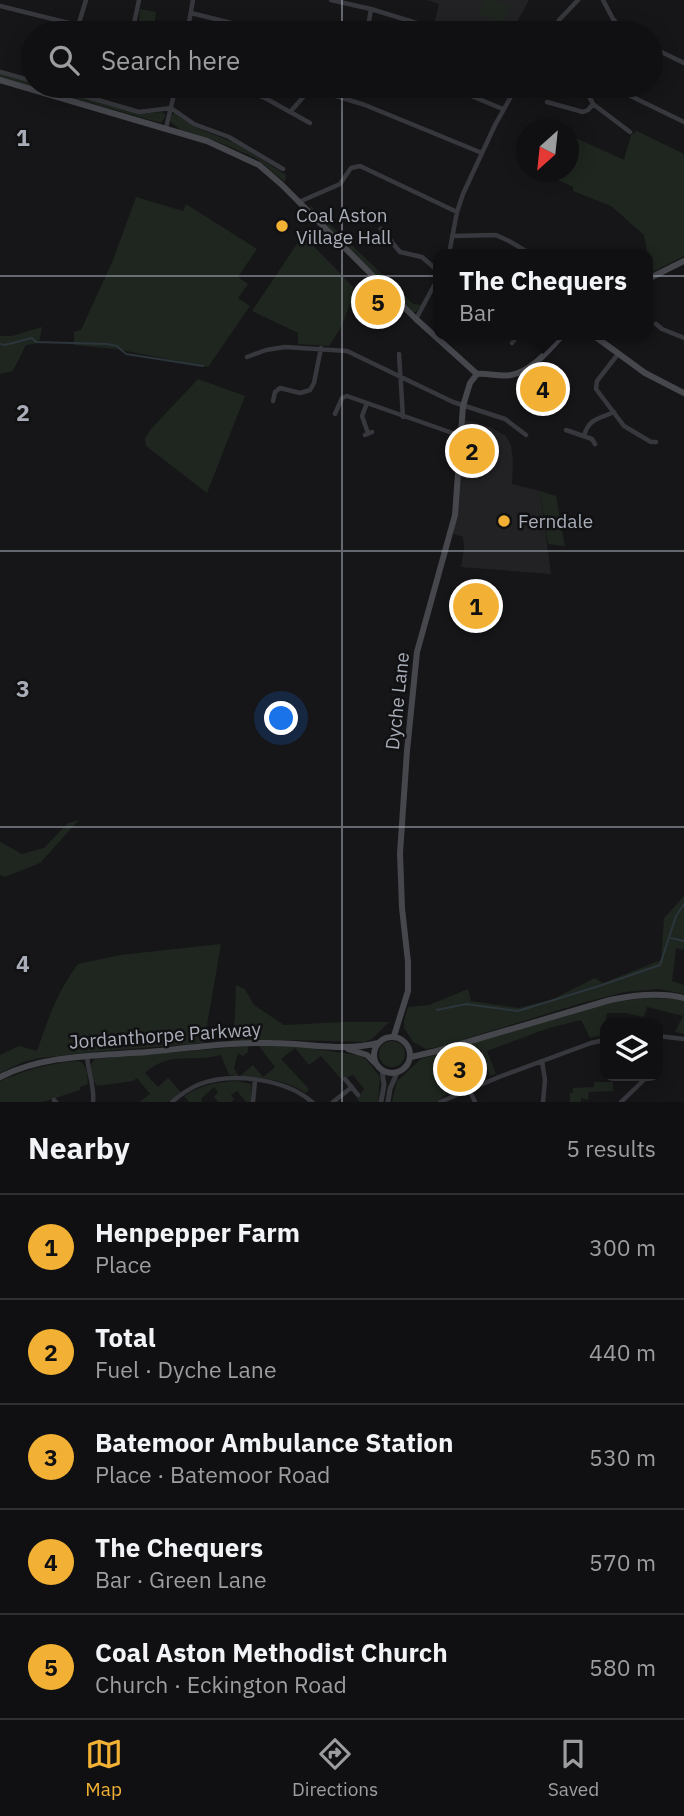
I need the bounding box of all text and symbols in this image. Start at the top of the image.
search box [21,21,663,98]
icon: search [45,41,83,79]
text: Search here [101,43,240,77]
north arrow [516,119,579,182]
text: 1 [16,122,30,152]
place label: Coal Aston Village Hall [296,203,391,249]
marker: Coal Aston Village Hall [274,218,290,234]
popup [433,249,653,340]
text: The Chequers [459,263,627,297]
pin: 5 [355,276,401,328]
text: Bar [459,297,495,327]
pin: 4 [520,363,566,415]
text: 2 [16,397,30,427]
pin: 2 [449,425,495,477]
place label: Ferndale [518,509,593,533]
marker: Ferndale [496,513,512,529]
pin: 1 [453,580,499,632]
street label: Dyche Lane [380,651,414,751]
text: 3 [16,673,30,703]
your location [264,701,298,735]
text: 4 [16,948,30,978]
street label: Jordanthorpe Parkway [68,1016,262,1054]
map controls [600,1018,663,1081]
button: layers [600,1018,663,1081]
pin: 3 [437,1043,483,1095]
text: Nearby [28,1128,130,1167]
text: 5 results [566,1133,656,1163]
text: Henpepper Farm [95,1215,300,1249]
text: 1 [44,1232,58,1262]
text: 300 m [589,1232,656,1262]
text: Place [95,1249,152,1279]
text: Total [95,1320,156,1354]
text: 2 [44,1337,58,1367]
text: 440 m [589,1337,656,1367]
text: Fuel · Dyche Lane [95,1354,277,1384]
text: Batemoor Ambulance Station [95,1425,454,1459]
text: 3 [44,1442,58,1472]
text: 530 m [589,1442,656,1472]
text: Place · Batemoor Road [95,1459,330,1489]
text: The Chequers [95,1530,263,1564]
text: 4 [44,1547,58,1577]
text: 570 m [589,1547,656,1577]
text: Bar · Green Lane [95,1564,267,1594]
text: Coal Aston Methodist Church [95,1635,448,1669]
text: 5 [44,1652,58,1682]
text: 580 m [589,1652,656,1682]
text: Church · Eckington Road [95,1669,347,1699]
tab: Map [85,1735,123,1801]
tab: Directions [292,1735,378,1801]
tab: Saved [548,1735,599,1801]

